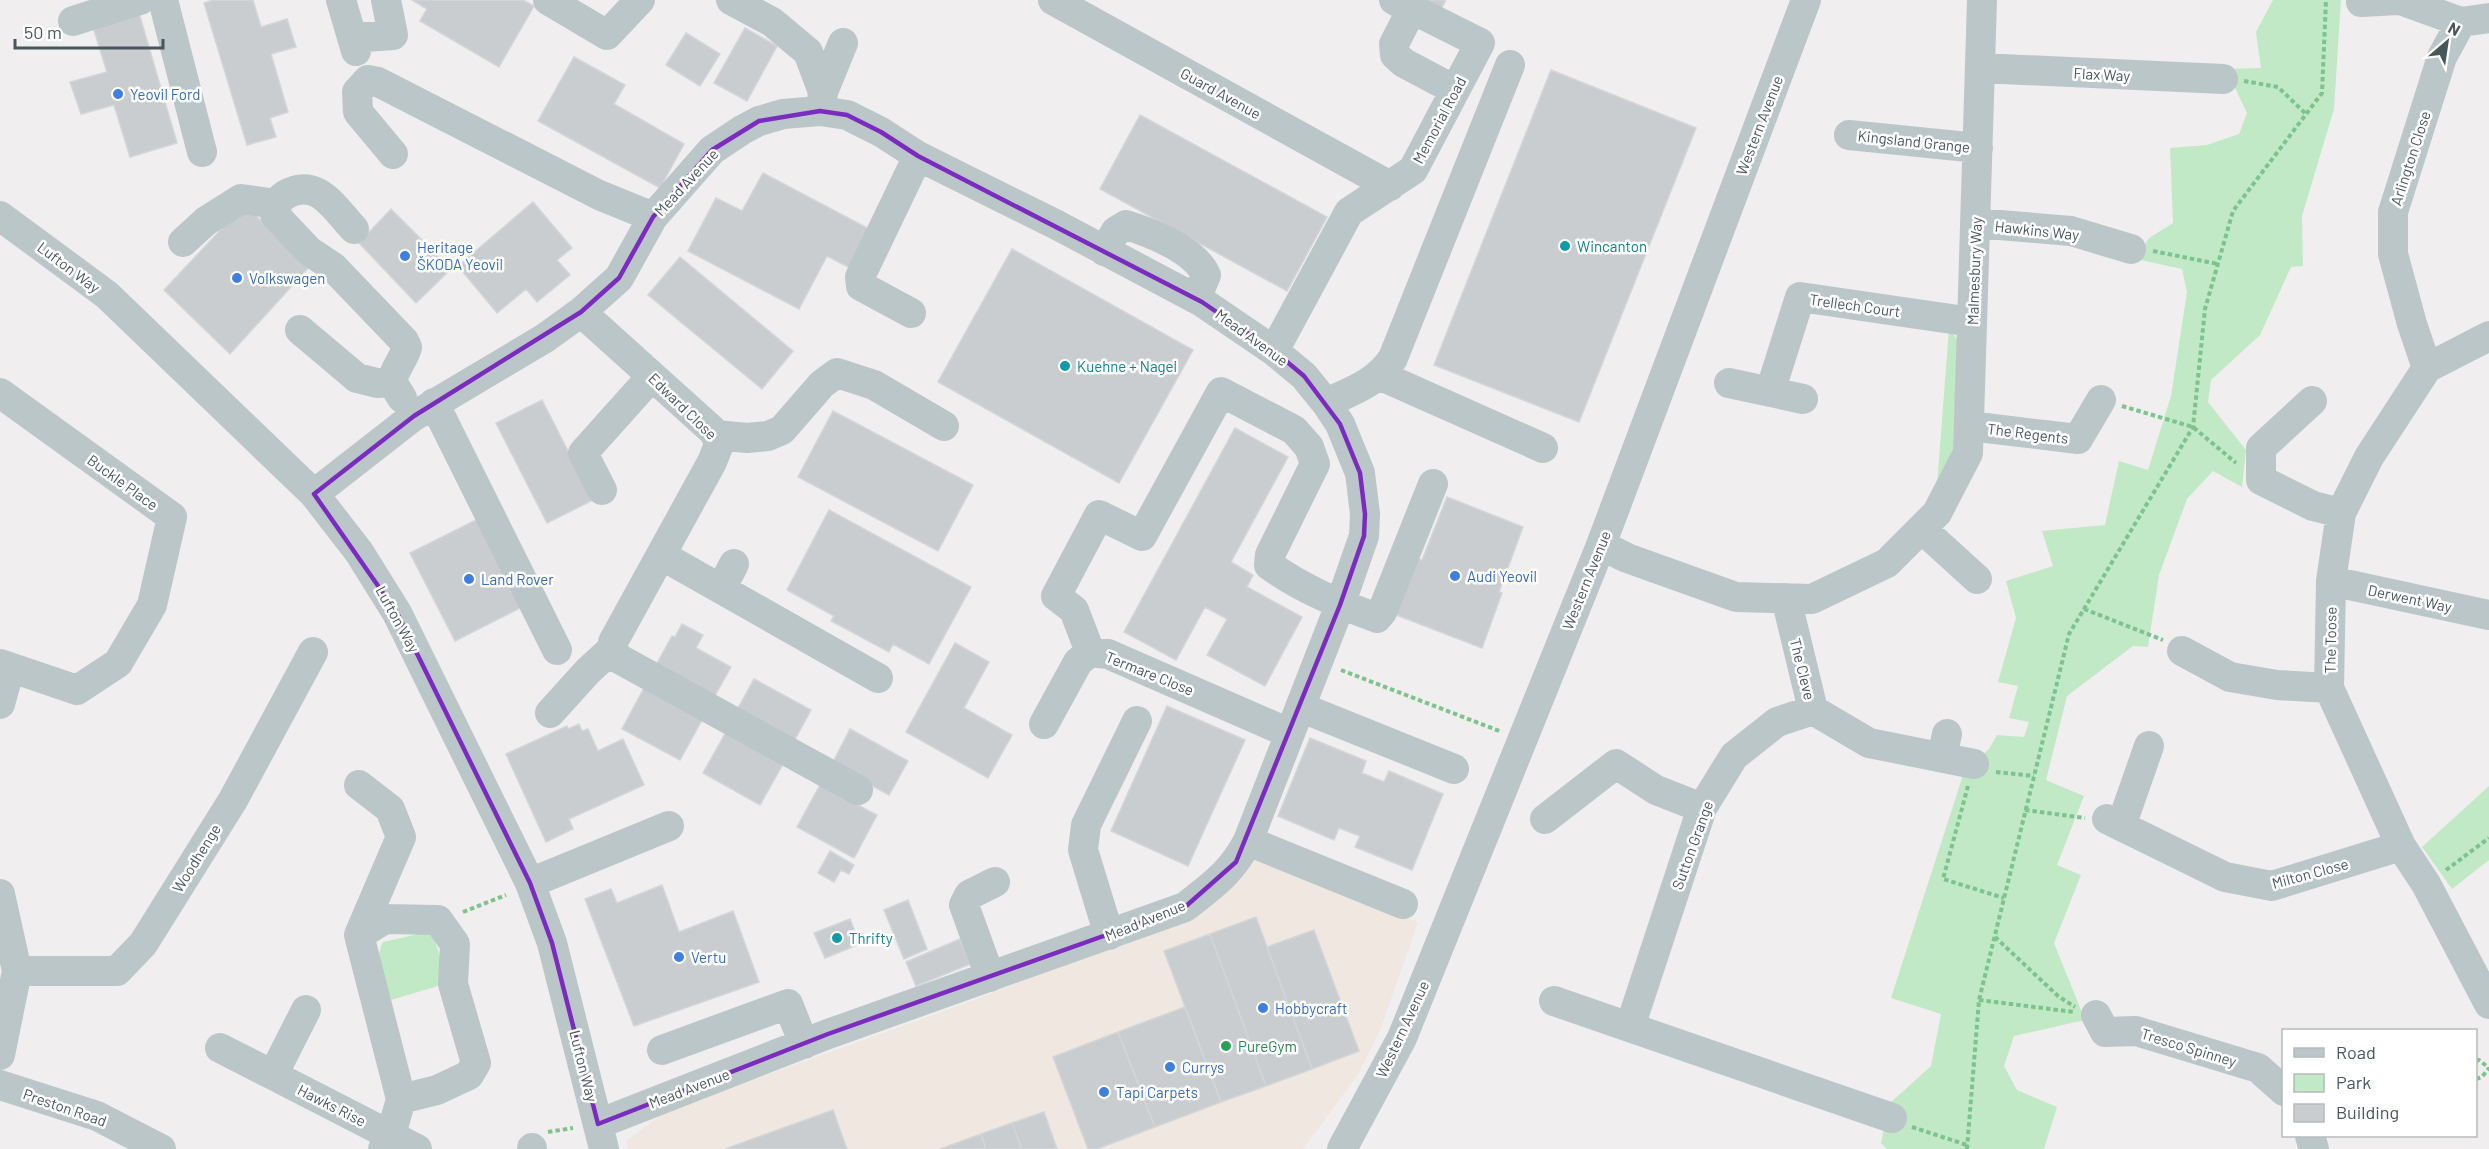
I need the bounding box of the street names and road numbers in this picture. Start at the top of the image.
street label: Guard Avenue [1178,64,1264,122]
street label: Flax Way [2073,64,2131,84]
street label: Memorial Road [1409,73,1469,167]
street label: Western Avenue [1732,73,1786,177]
street label: Arlington Close [2386,108,2434,208]
street label: Kingsland Grange [1857,126,1971,156]
street label: Mead Avenue [650,145,722,219]
street label: Malmesbury Way [1963,217,1985,325]
street label: Hawkins Way [1994,217,2080,243]
street label: Lufton Way [34,238,104,296]
street label: Trellech Court [1809,290,1901,320]
street label: Mead Avenue [1212,305,1292,369]
street label: Edward Close [645,369,721,443]
street label: The Regents [1986,419,2070,447]
street label: Buckle Place [84,450,162,514]
street label: Western Avenue [1558,528,1614,632]
street label: Derwent Way [2366,580,2454,616]
street label: Lufton Way [372,583,424,656]
street label: The Toose [2320,607,2340,673]
street label: The Cleve [1787,636,1819,702]
street label: Termare Close [1103,647,1197,699]
street label: Sutton Grange [1668,798,1716,892]
street label: Woodhenge [168,821,224,895]
street label: Milton Close [2270,854,2350,892]
street label: Mead Avenue [1102,896,1188,944]
street label: Western Avenue [1372,978,1432,1080]
street label: Tresco Spinney [2139,1024,2239,1070]
street label: Lufton Way [566,1028,602,1104]
street label: Mead Avenue [646,1064,732,1112]
street label: Hawks Rise [295,1080,369,1130]
street label: Preston Road [21,1084,109,1130]

